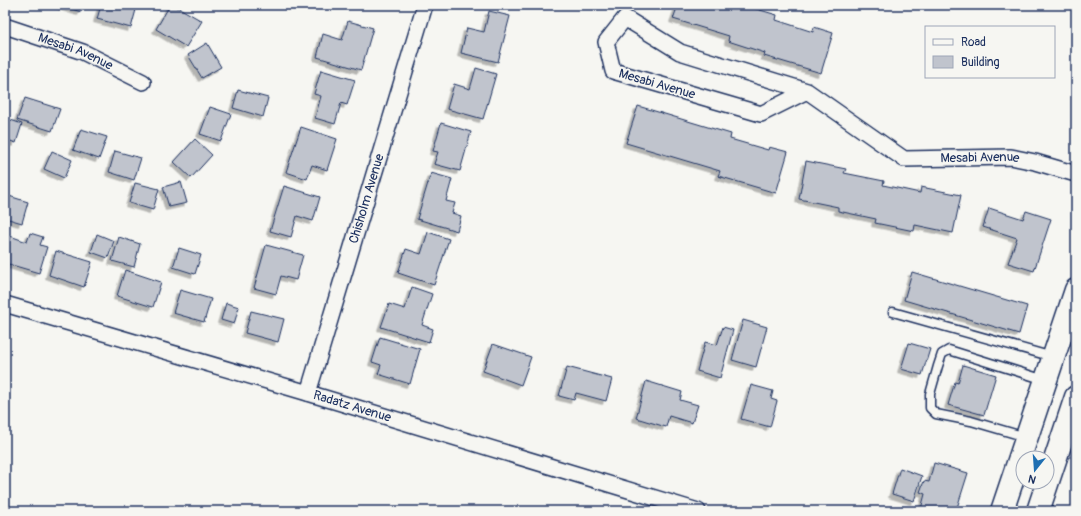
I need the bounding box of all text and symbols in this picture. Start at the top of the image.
legend [925,26,1055,78]
street label: Mesabi Avenue [36,30,116,74]
text: Road [961,35,986,50]
text: Building [961,55,1000,70]
street label: Mesabi Avenue [617,65,698,103]
street label: Mesabi Avenue [940,149,1022,167]
street label: Chisholm Avenue [346,151,388,245]
street label: Radatz Avenue [311,387,394,426]
north arrow [1015,450,1055,490]
text: N [1026,472,1038,486]

